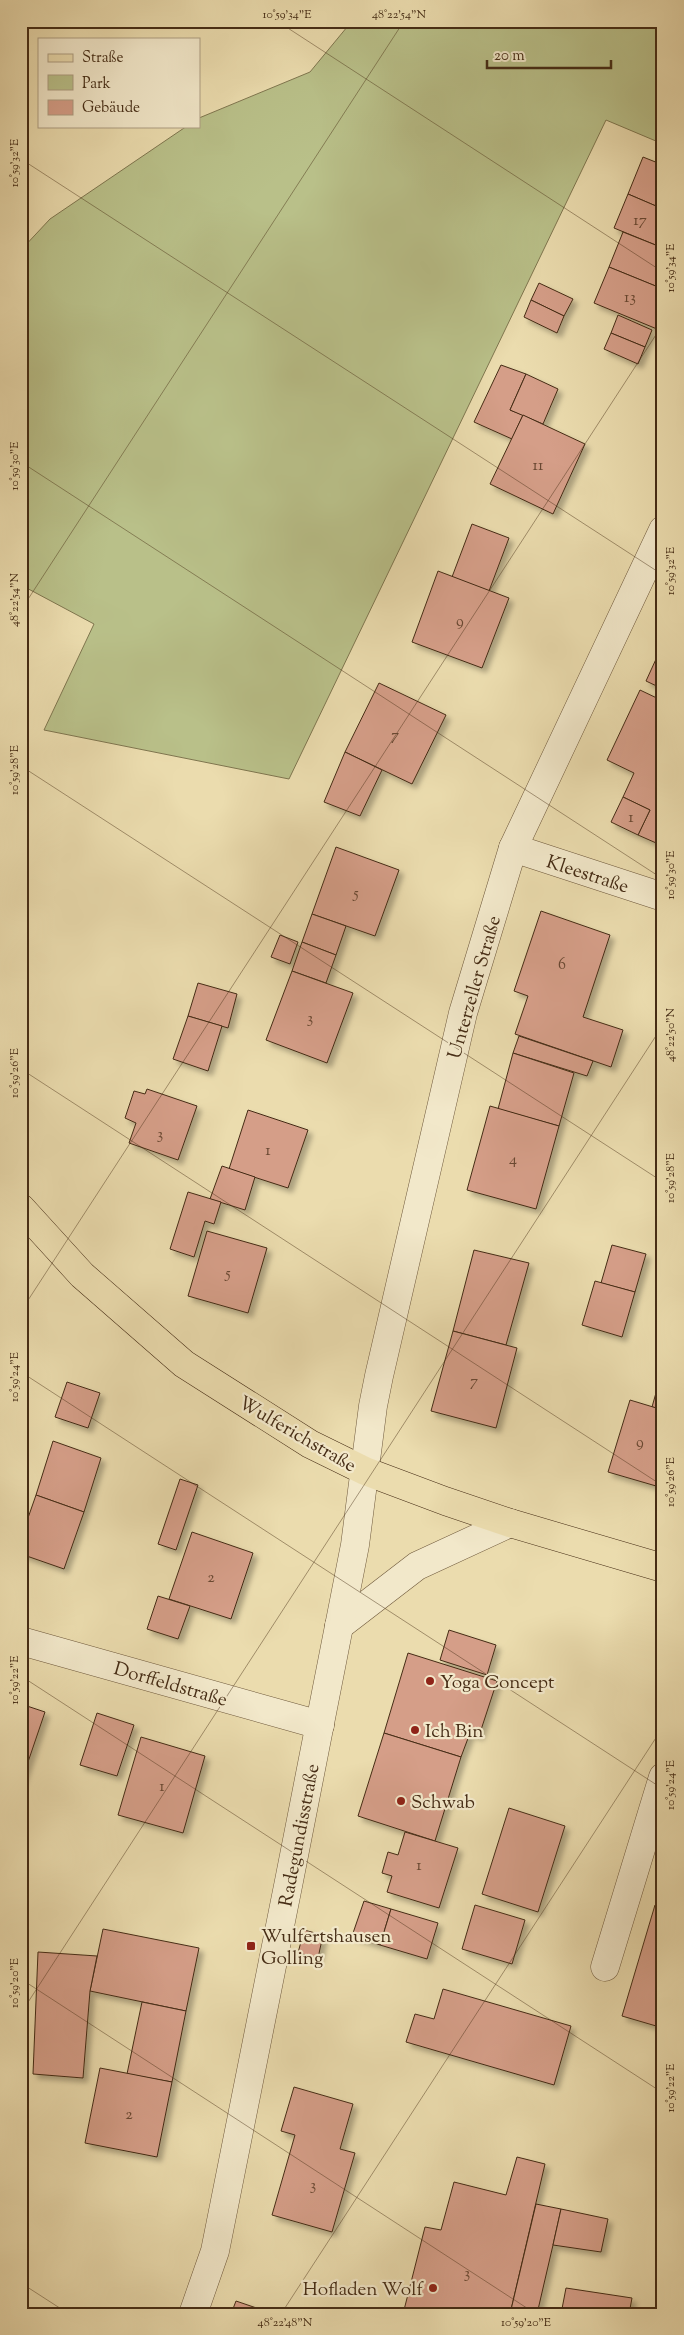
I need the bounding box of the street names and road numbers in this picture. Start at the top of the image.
street label: Kleestraße [542,849,632,901]
street label: Unterzeller Straße [442,913,509,1063]
street label: Wulferichstraße [233,1390,361,1480]
street label: Dorffeldstraße [110,1656,230,1715]
street label: Radegundisstraße [273,1762,328,1909]

